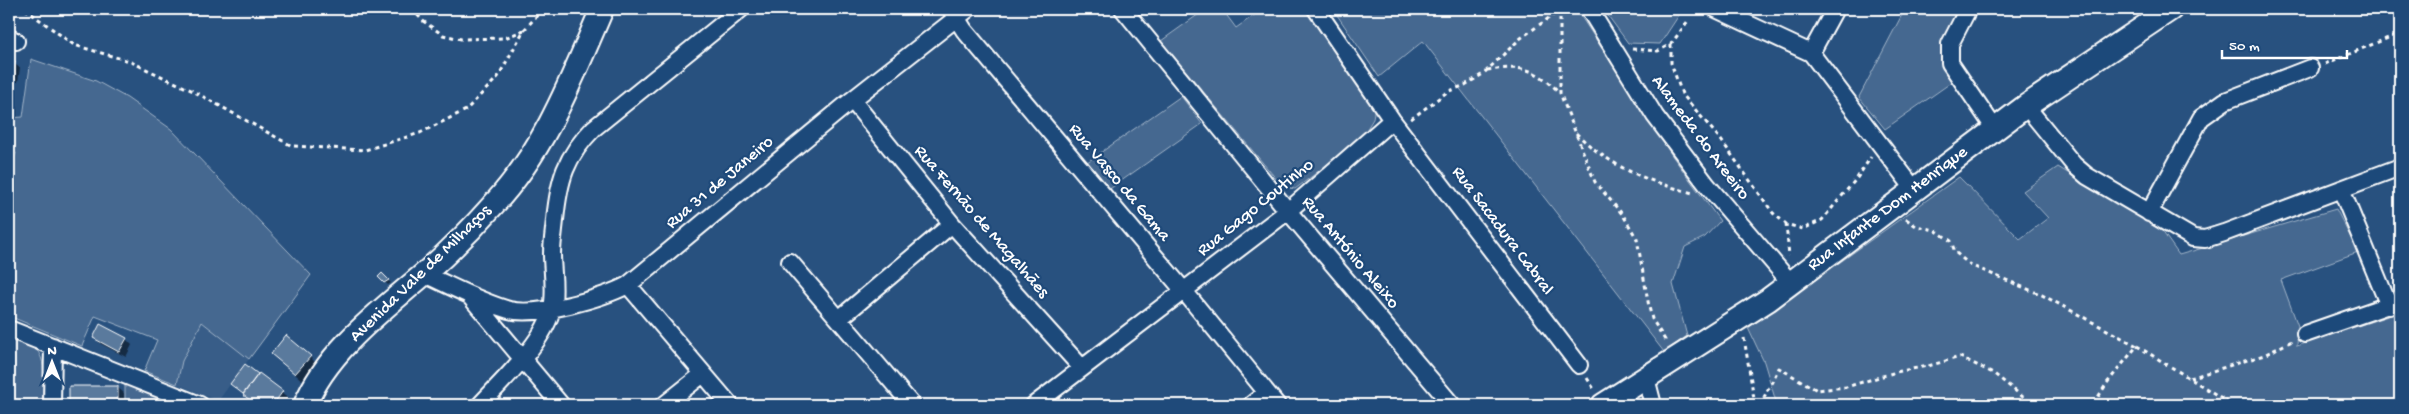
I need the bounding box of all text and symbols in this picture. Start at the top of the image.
scale bar [2222,28,2346,60]
text: 50 m [2229,38,2260,56]
street label: Alameda do Areeiro [1646,71,1754,205]
street label: Rua Vasco da Gama [1064,120,1175,247]
street label: Rua 31 de Janeiro [662,132,778,234]
street label: Rua Fernão de Magalhães [909,141,1054,304]
street label: Rua Infante Dom Henrique [1804,142,1973,276]
street label: Rua Gago Coutinho [1194,155,1318,261]
street label: Rua Sacadura Cabral [1447,162,1557,300]
street label: Rua António Aleixo [1297,192,1403,314]
street label: Avenida Vale de Milhaços [346,200,497,347]
north arrow [28,336,78,386]
text: N [47,343,57,360]

